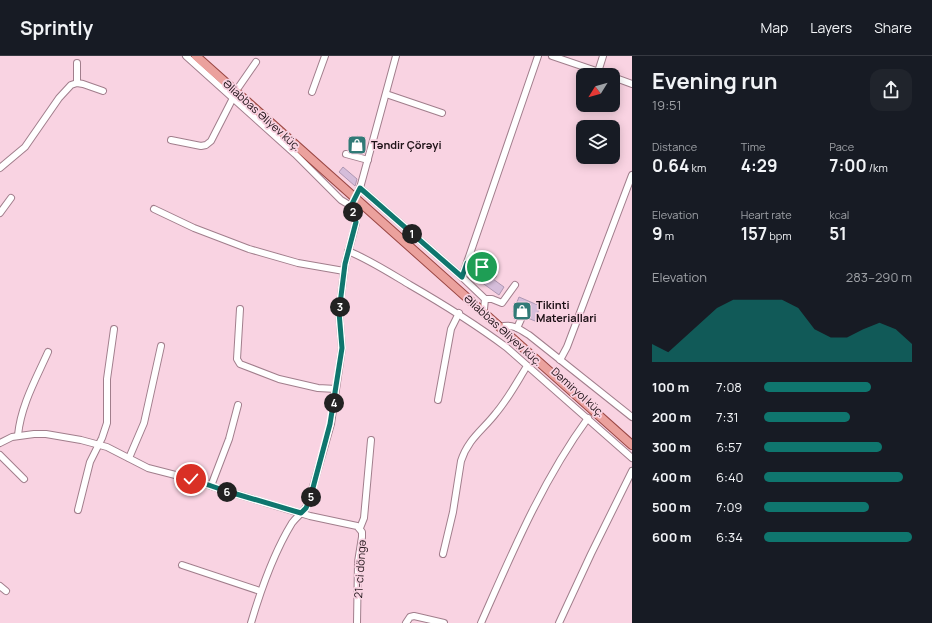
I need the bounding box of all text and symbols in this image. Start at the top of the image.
text: Sprintly [20,15,93,41]
text: Map [760,18,788,37]
text: Layers [810,18,852,37]
text: Share [874,18,912,37]
text: Evening run [652,66,777,96]
north arrow [576,68,620,112]
map controls [576,68,620,164]
button: share [870,69,912,111]
street label: Əliabbas Əliyev küç. [220,76,305,154]
text: 19:51 [652,96,682,114]
button: layers [576,120,620,164]
shop icon: Təndir Çörəyi [346,134,368,156]
place label: Təndir Çörəyi [371,137,442,152]
text: Distance [652,139,697,154]
text: Time [741,139,766,154]
text: Pace [829,139,854,154]
text: 0.64 [652,154,689,177]
text: 4:29 [741,154,778,177]
text: 7:00 [829,154,867,177]
text: km [689,160,706,175]
text: /km [867,160,888,175]
pin: 2 [343,202,363,222]
text: 2 [350,204,356,219]
text: Elevation [652,207,698,222]
text: Heart rate [741,207,792,222]
text: kcal [829,207,849,222]
text: 9 [652,222,663,245]
text: 157 [741,222,767,245]
text: 51 [829,222,847,245]
pin: 1 [402,224,422,244]
text: 1 [410,226,414,241]
text: m [663,228,674,243]
text: bpm [767,228,792,243]
pin [465,250,499,284]
icon: arrive [471,256,493,278]
text: Elevation [652,268,707,286]
text: 283–290 m [846,268,912,286]
street label: Əliabbas Əliyev küç. [461,291,546,369]
pin: 3 [330,297,350,317]
place label: Tikinti Materiallari [536,297,597,325]
text: 3 [337,299,343,314]
shop icon: Tikinti Materiallari [511,300,533,322]
street label: Dəmiryol küç. [548,364,608,420]
text: 100 m [652,378,689,396]
text: 7:08 [716,378,742,396]
pin: 4 [324,393,344,413]
text: 4 [331,395,337,410]
text: 200 m [652,408,691,426]
text: 7:31 [716,408,739,426]
text: 300 m [652,438,691,456]
text: 6:57 [716,438,742,456]
pin [174,462,208,496]
icon: check [180,468,202,490]
text: 400 m [652,468,691,486]
text: 6:40 [716,468,744,486]
pin: 6 [217,482,237,502]
text: 6 [224,484,230,499]
pin: 5 [301,487,321,507]
text: 5 [308,489,314,504]
text: 500 m [652,498,691,516]
text: 7:09 [716,498,742,516]
text: 600 m [652,528,691,546]
text: 6:34 [716,528,743,546]
street label: 21-ci döngə [350,539,369,599]

